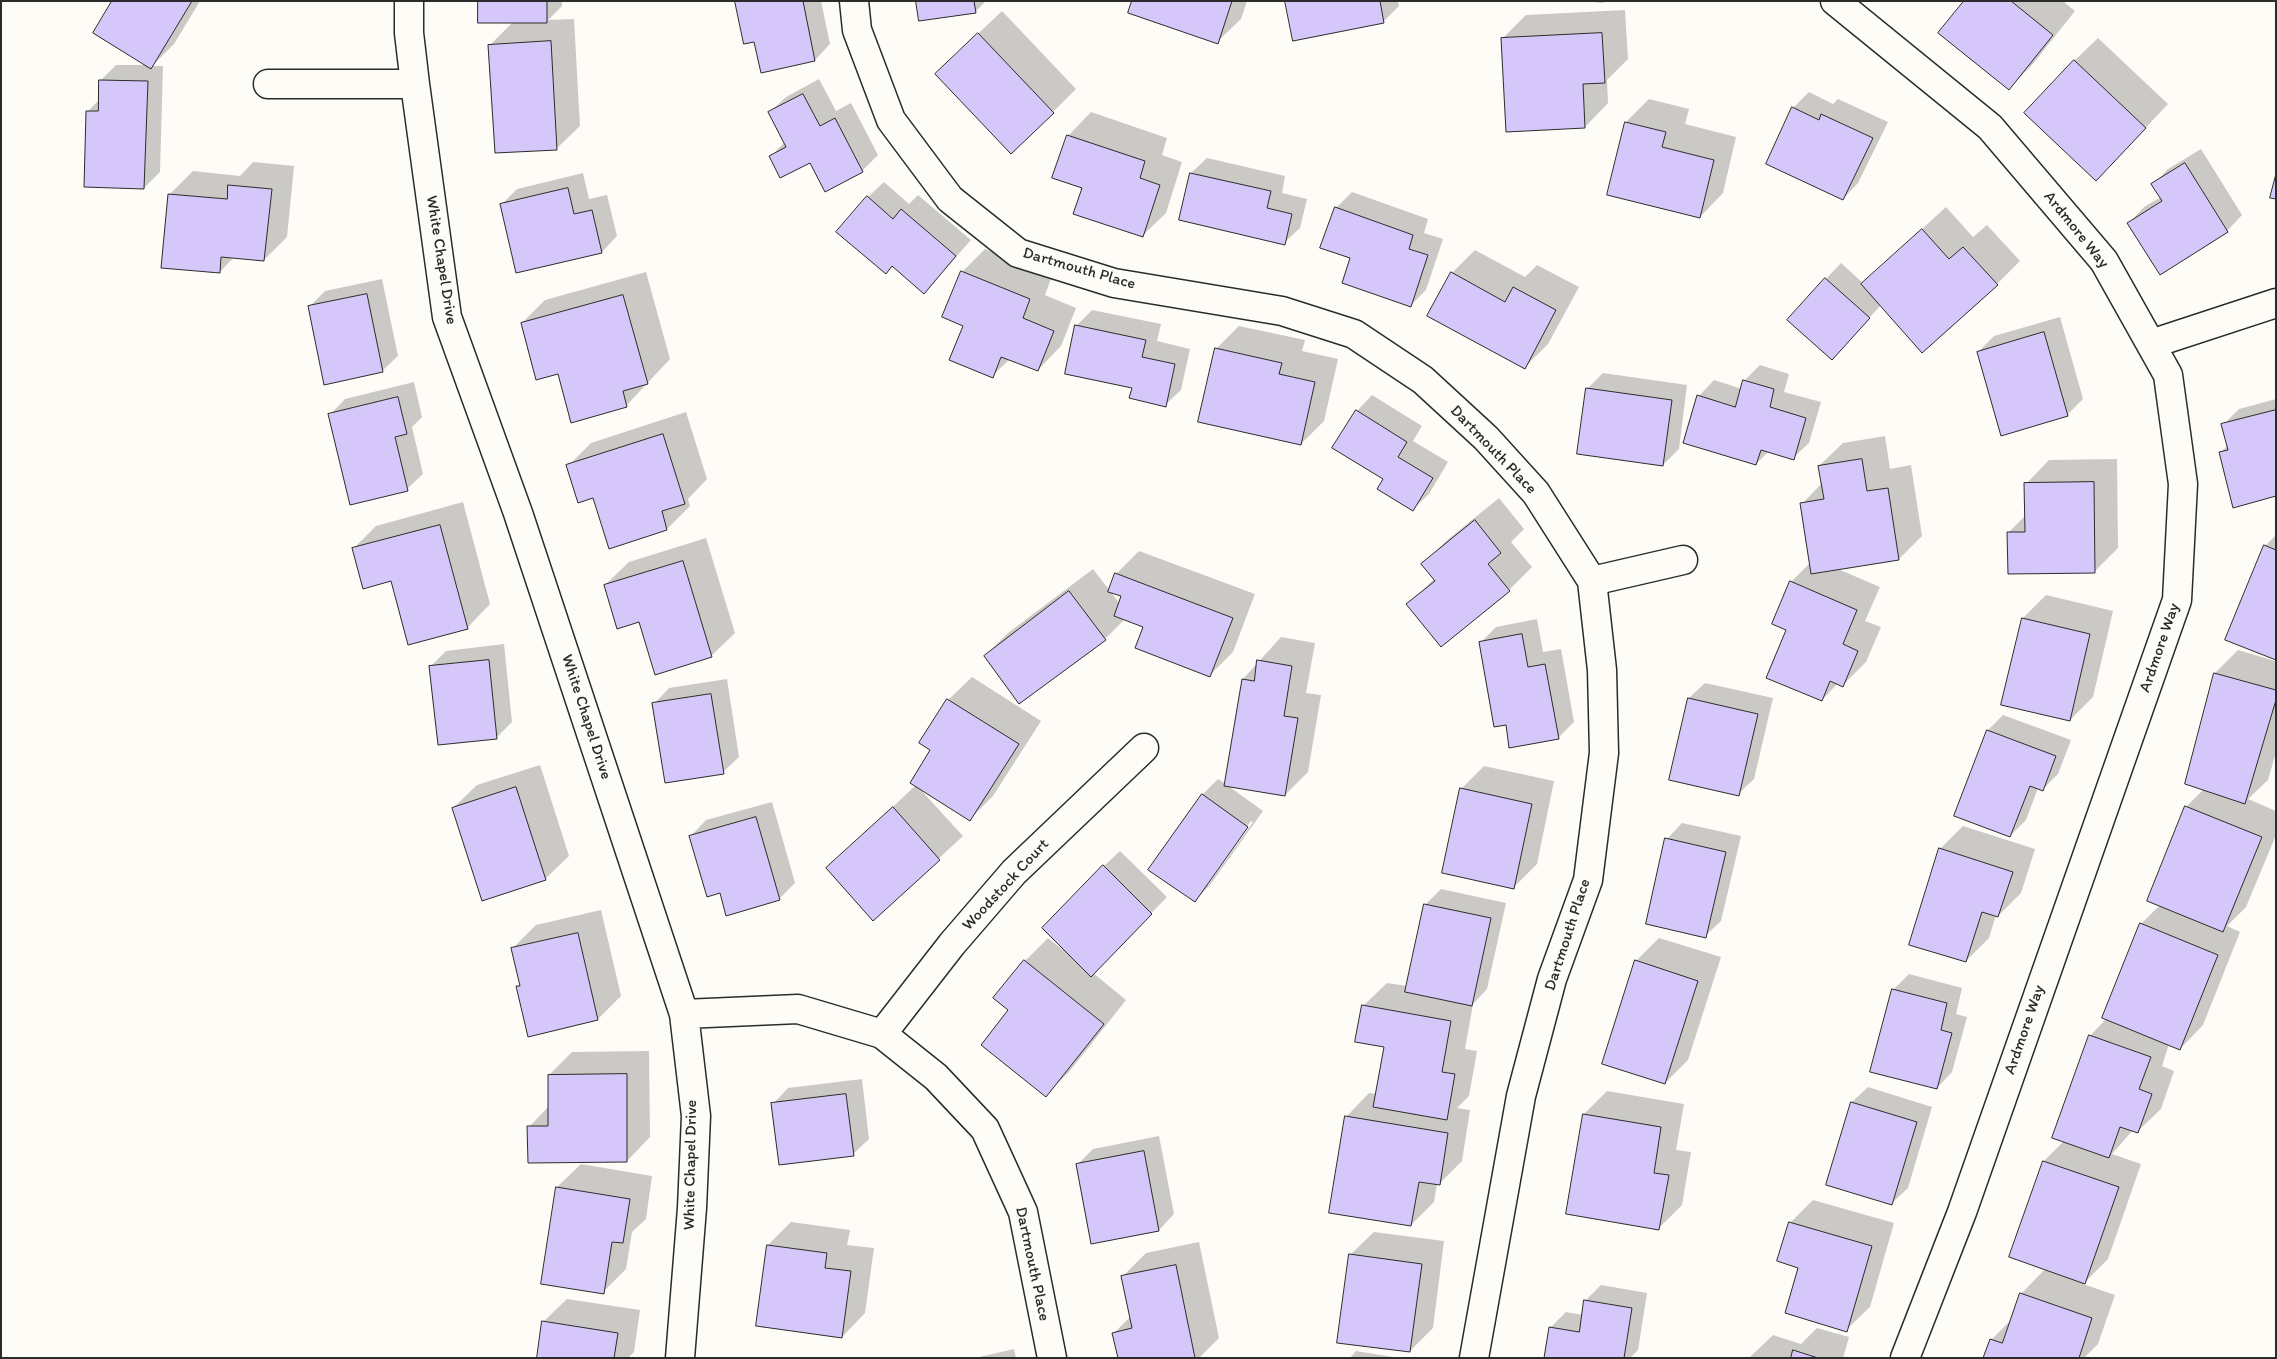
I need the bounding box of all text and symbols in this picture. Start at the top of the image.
street label: Ardmore Way [2039,188,2113,272]
street label: White Chapel Drive [421,194,461,326]
street label: Dartmouth Place [1020,244,1138,294]
street label: Dartmouth Place [1446,401,1540,499]
street label: Ardmore Way [2136,601,2184,695]
street label: White Chapel Drive [557,652,615,782]
street label: Woodstock Court [959,835,1053,935]
street label: Dartmouth Place [1541,877,1595,993]
street label: Ardmore Way [2001,983,2049,1077]
street label: White Chapel Drive [680,1100,702,1230]
street label: Dartmouth Place [1011,1205,1053,1323]

